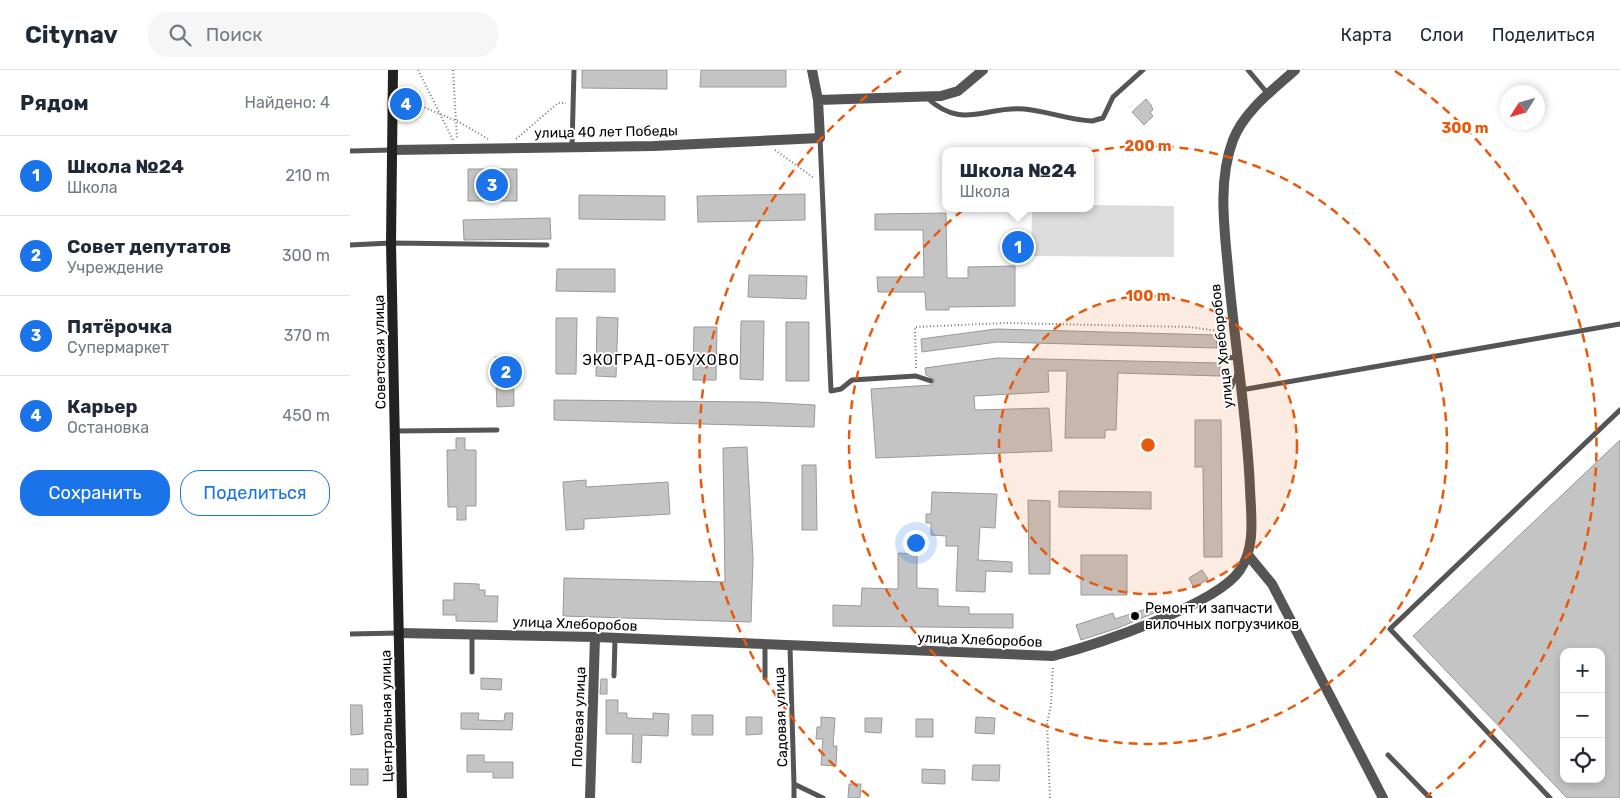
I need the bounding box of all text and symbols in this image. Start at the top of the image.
search box [148,12,498,57]
text: Citynav [25,21,118,49]
icon: search [166,21,194,49]
text: Поиск [206,23,262,46]
text: Карта [1341,24,1392,46]
text: Слои [1420,24,1464,46]
text: Поделиться [1492,24,1595,46]
pin: 4 [390,85,422,123]
north arrow [1500,85,1545,130]
text: Рядом [20,90,89,115]
text: Найдено: 4 [245,93,330,112]
text: 300 m [1441,119,1489,137]
street label: улица 40 лет Победы [534,122,678,142]
text: 200 m [1124,137,1172,155]
popup [942,147,1094,212]
text: Школа №24 [67,155,184,178]
text: Школа №24 [960,159,1076,182]
text: 1 [32,166,40,185]
text: 210 m [285,166,330,185]
pin: 3 [476,166,508,204]
text: Школа [67,178,118,197]
text: Школа [960,182,1010,201]
pin: 1 [1002,228,1034,266]
text: Совет депутатов [67,235,231,258]
text: 2 [31,246,41,265]
text: 300 m [282,246,330,265]
text: Учреждение [67,258,164,277]
street label: улица Хлеборобов [1207,283,1237,409]
text: 100 m [1126,287,1170,305]
street label: Советская улица [371,295,389,409]
text: Пятёрочка [67,315,172,338]
text: 3 [31,326,41,345]
text: 370 m [284,326,330,345]
text: Супермаркет [67,338,169,357]
district label: ЭКОГРАД-ОБУХОВО [582,351,740,369]
pin: 2 [490,353,522,391]
text: Карьер [67,395,137,418]
text: 4 [31,406,41,425]
text: 450 m [282,406,330,425]
text: Остановка [67,418,149,437]
centre of rings [1139,436,1157,454]
button: Сохранить [20,470,170,516]
button: Поделиться [180,470,330,516]
your location [903,530,929,556]
place label: Ремонт и запчасти вилочных погрузчиков [1145,600,1299,633]
marker: Ремонт и запчасти вилочных погрузчиков [1129,610,1141,622]
street label: улица Хлеборобов [512,613,638,635]
street label: улица Хлеборобов [917,629,1043,651]
map controls [1560,648,1605,783]
button: + [1560,648,1605,693]
street label: Центральная улица [377,650,397,782]
street label: Полевая улица [569,666,589,768]
street label: Садовая улица [771,667,791,767]
button: − [1560,693,1605,738]
button: locate [1560,738,1605,783]

